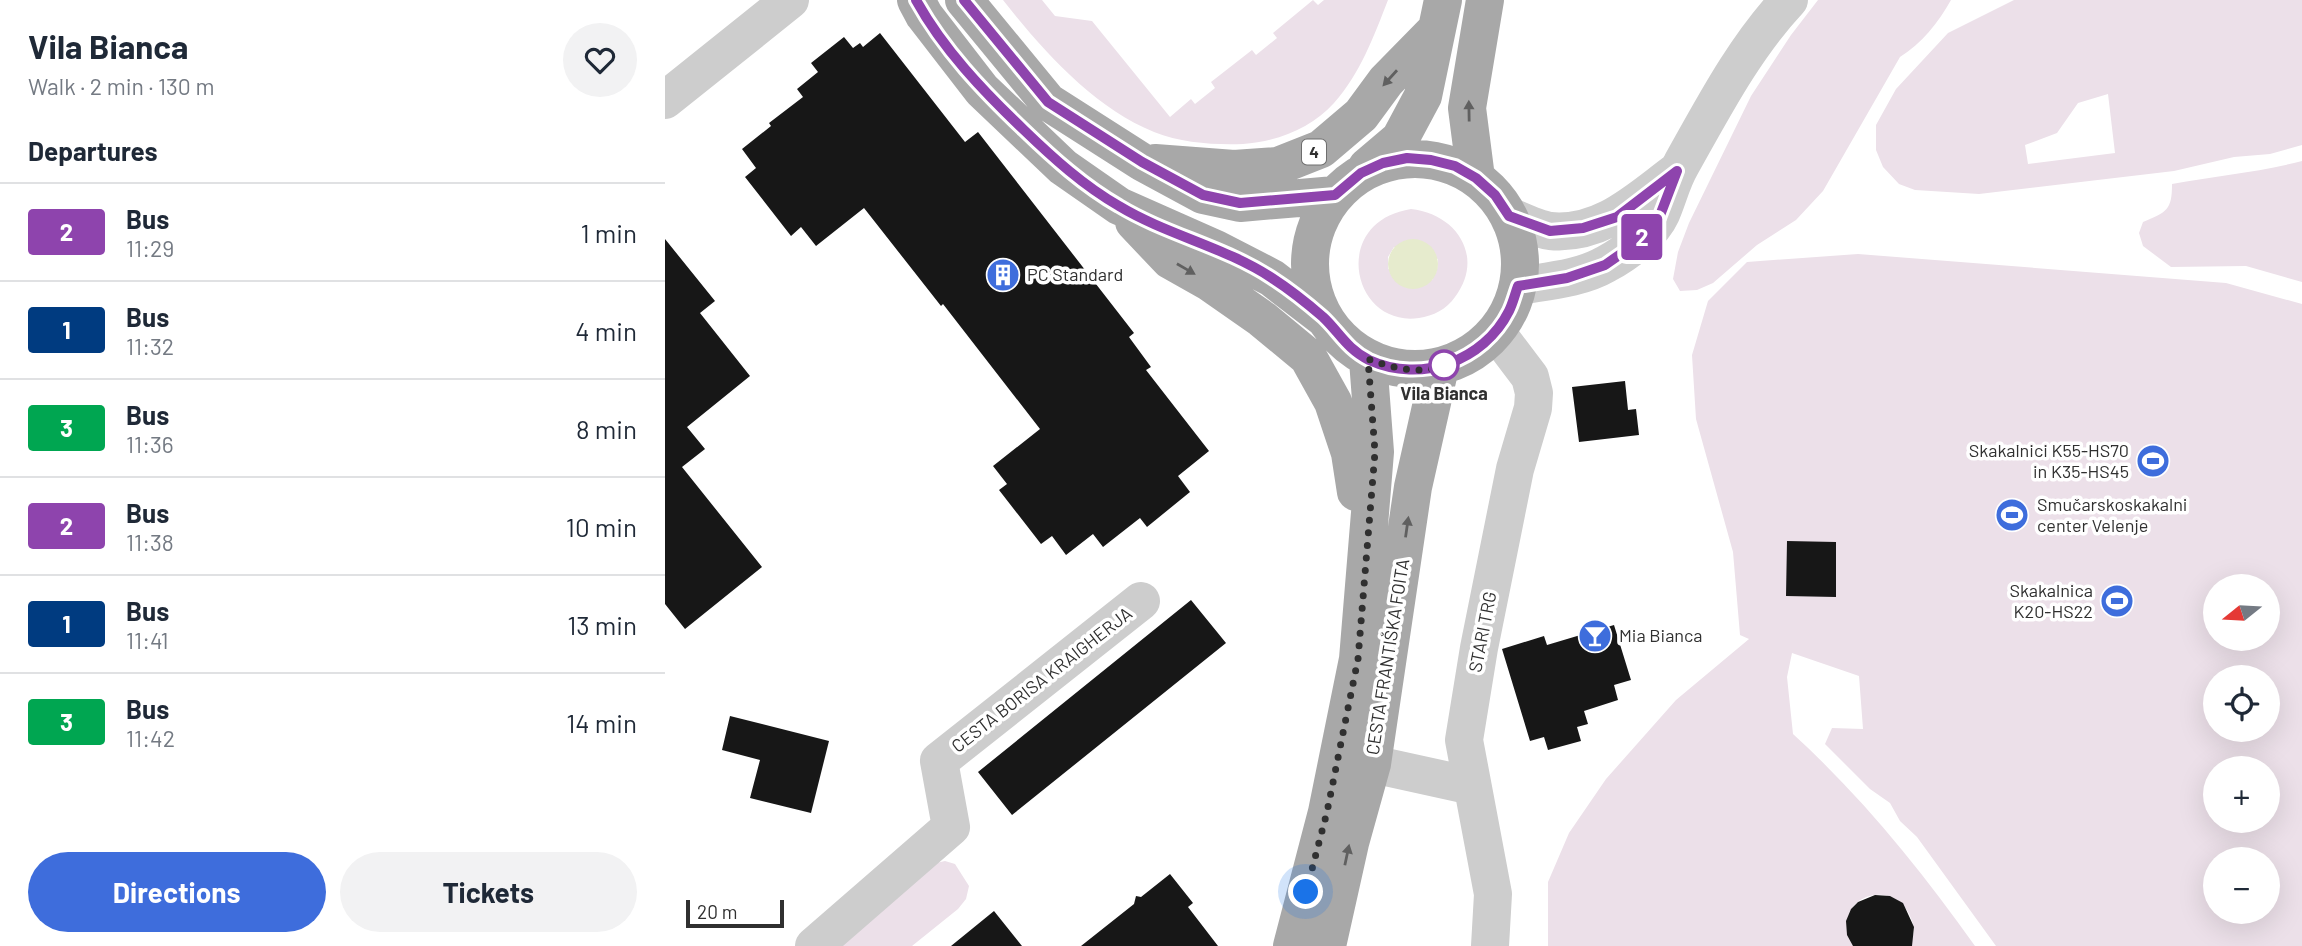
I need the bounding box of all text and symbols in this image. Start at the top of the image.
button: heart [563,23,637,97]
text: Vila Bianca [28,26,188,66]
one-way arrow [1382,69,1398,87]
text: Walk · 2 min · 130 m [28,72,214,100]
one-way arrow [1463,99,1475,121]
text: Departures [28,135,158,166]
road number: 4 [1302,140,1326,164]
text: Bus [126,203,169,234]
line badge: 2 [1619,214,1665,260]
text: 2 [60,217,73,246]
text: 1 min [581,217,637,248]
text: 2 [1635,222,1649,251]
text: 11:29 [126,234,174,262]
building icon: PC Standard [984,256,1022,294]
place label: PC Standard [1027,263,1123,285]
one-way arrow [1177,263,1196,275]
text: Bus [126,301,169,332]
text: 1 [62,315,71,344]
text: 4 min [575,315,637,346]
text: 11:32 [126,332,174,360]
marker: Vila Bianca [1429,350,1459,380]
place label: Vila Bianca [1400,382,1488,404]
text: Bus [126,399,169,430]
text: 3 [60,413,73,442]
text: 8 min [576,413,637,444]
text: 11:36 [126,430,174,458]
place label: Skakalnici K55-HS70 in K35-HS45 [1969,439,2129,482]
sports icon: Skakalnici K55-HS70 in K35-HS45 [2134,442,2172,480]
place label: Smučarskoskakalni center Velenje [2037,493,2187,536]
sports icon: Smučarskoskakalni center Velenje [1993,496,2031,534]
text: Bus [126,497,169,528]
text: 2 [60,511,73,540]
text: 10 min [566,511,637,542]
one-way arrow [1402,515,1413,537]
text: 11:38 [126,528,174,556]
street label: CESTA FRANTIŠKA FOITA [1361,557,1413,756]
north arrow [2203,574,2280,651]
map controls [2203,574,2280,924]
place label: Skakalnica K20-HS22 [2009,579,2093,622]
sports icon: Skakalnica K20-HS22 [2098,582,2136,620]
street label: STARI TRG [1463,590,1501,674]
text: Bus [126,595,169,626]
street label: CESTA BORISA KRAIGHERJA [947,602,1136,757]
text: 1 [62,609,71,638]
text: 13 min [567,609,637,640]
bar icon: Mia Bianca [1576,617,1614,655]
place label: Mia Bianca [1619,624,1702,646]
text: 11:41 [126,626,169,654]
button: locate [2203,665,2280,742]
text: Bus [126,693,169,724]
text: 3 [60,707,73,736]
text: 14 min [566,707,637,738]
text: 11:42 [126,724,175,752]
button: + [2203,756,2280,833]
one-way arrow [1342,844,1353,866]
button: − [2203,847,2280,924]
button: Directions [28,852,326,932]
button: Tickets [340,852,637,932]
your location [1288,874,1323,909]
scale bar [686,897,784,929]
text: 20 m [697,900,737,923]

